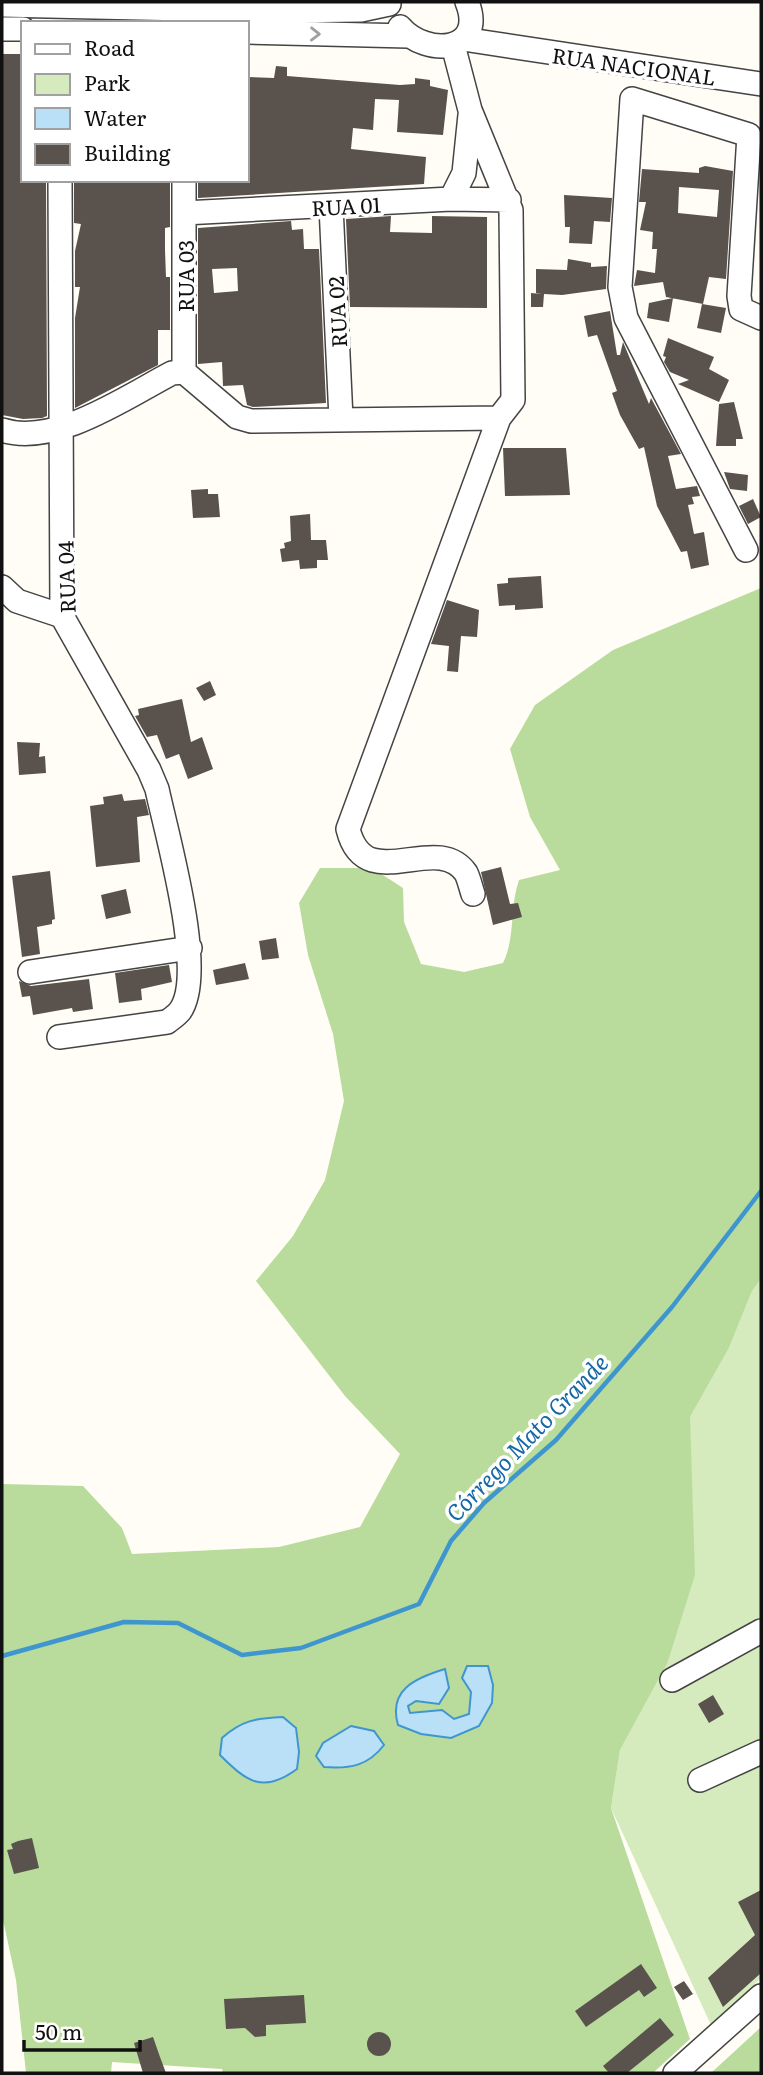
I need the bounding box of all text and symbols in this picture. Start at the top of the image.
legend [21,21,248,182]
one-way arrow [310,26,321,42]
text: Road [84,31,135,62]
street label: RUA NACIONAL [550,38,718,92]
text: Park [84,66,130,97]
text: Water [84,101,146,132]
text: Building [84,136,171,167]
street label: RUA 01 [310,188,382,222]
street label: RUA 03 [169,240,200,312]
street label: RUA 02 [319,275,353,349]
street label: RUA 04 [48,540,82,614]
water label: Córrego Mato Grande [437,1346,615,1528]
scale bar [24,2008,140,2052]
text: 50 m [35,2015,82,2046]

